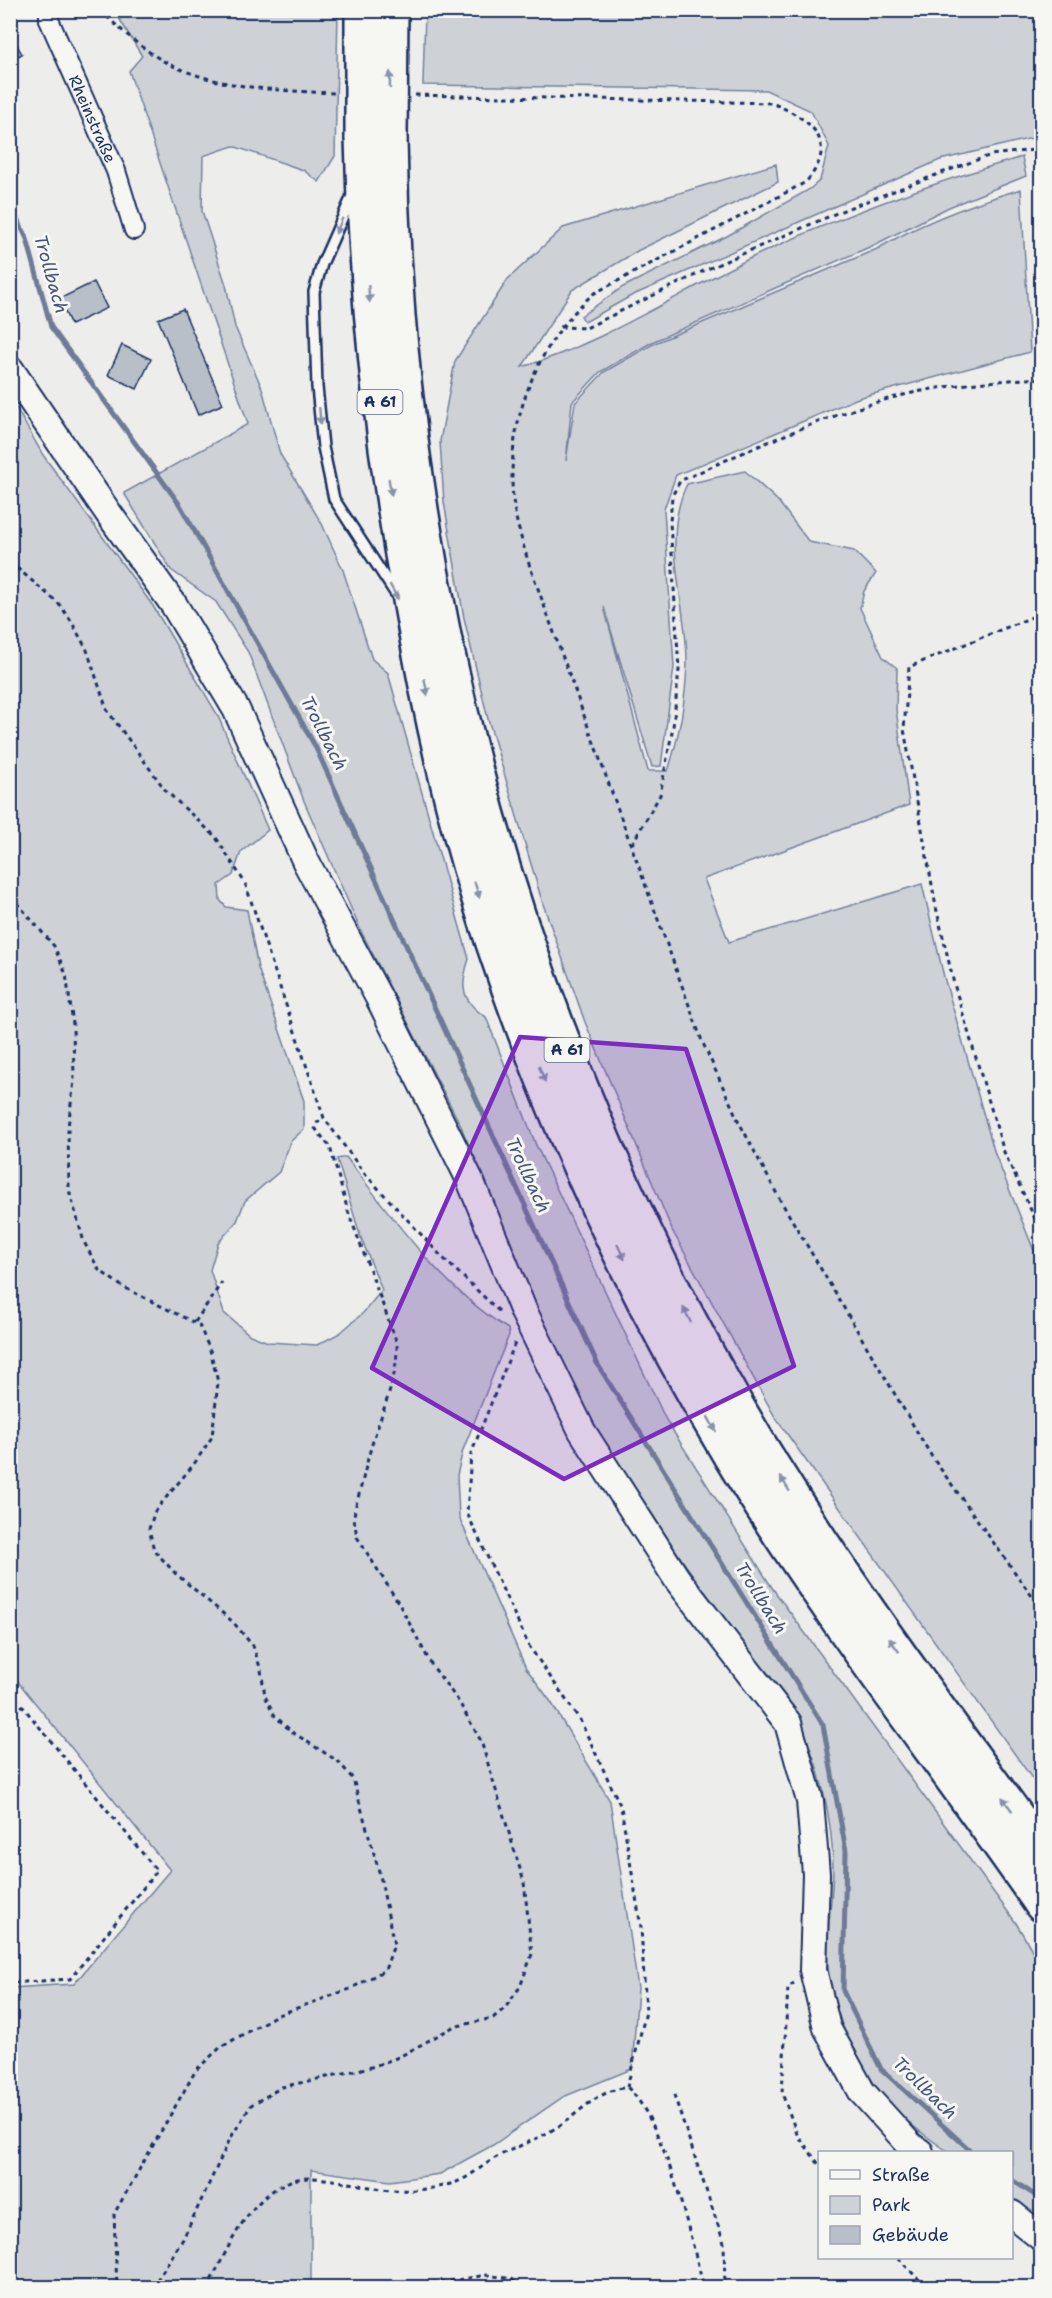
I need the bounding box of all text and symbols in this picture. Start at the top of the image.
one-way arrow [386,70,395,89]
street label: Rheinstraße [64,72,121,166]
one-way arrow [334,217,343,234]
water label: Trollbach [28,232,74,316]
one-way arrow [364,284,373,303]
road number: A 61 [358,390,403,414]
one-way arrow [315,407,325,426]
one-way arrow [386,478,395,497]
one-way arrow [389,583,399,600]
one-way arrow [422,678,431,697]
water label: Trollbach [295,691,353,775]
one-way arrow [473,881,482,899]
road number: A 61 [544,1038,590,1062]
one-way arrow [537,1065,547,1083]
water label: Trollbach [500,1133,556,1217]
one-way arrow [616,1244,625,1261]
one-way arrow [682,1306,692,1323]
one-way arrow [707,1416,718,1432]
one-way arrow [779,1475,790,1492]
water label: Trollbach [729,1557,793,1639]
one-way arrow [888,1638,900,1654]
one-way arrow [1002,1796,1014,1811]
water label: Trollbach [888,2051,962,2125]
legend [818,2151,1013,2259]
text: Straße [872,2163,930,2187]
text: Park [872,2193,911,2217]
text: Gebäude [872,2223,949,2247]

